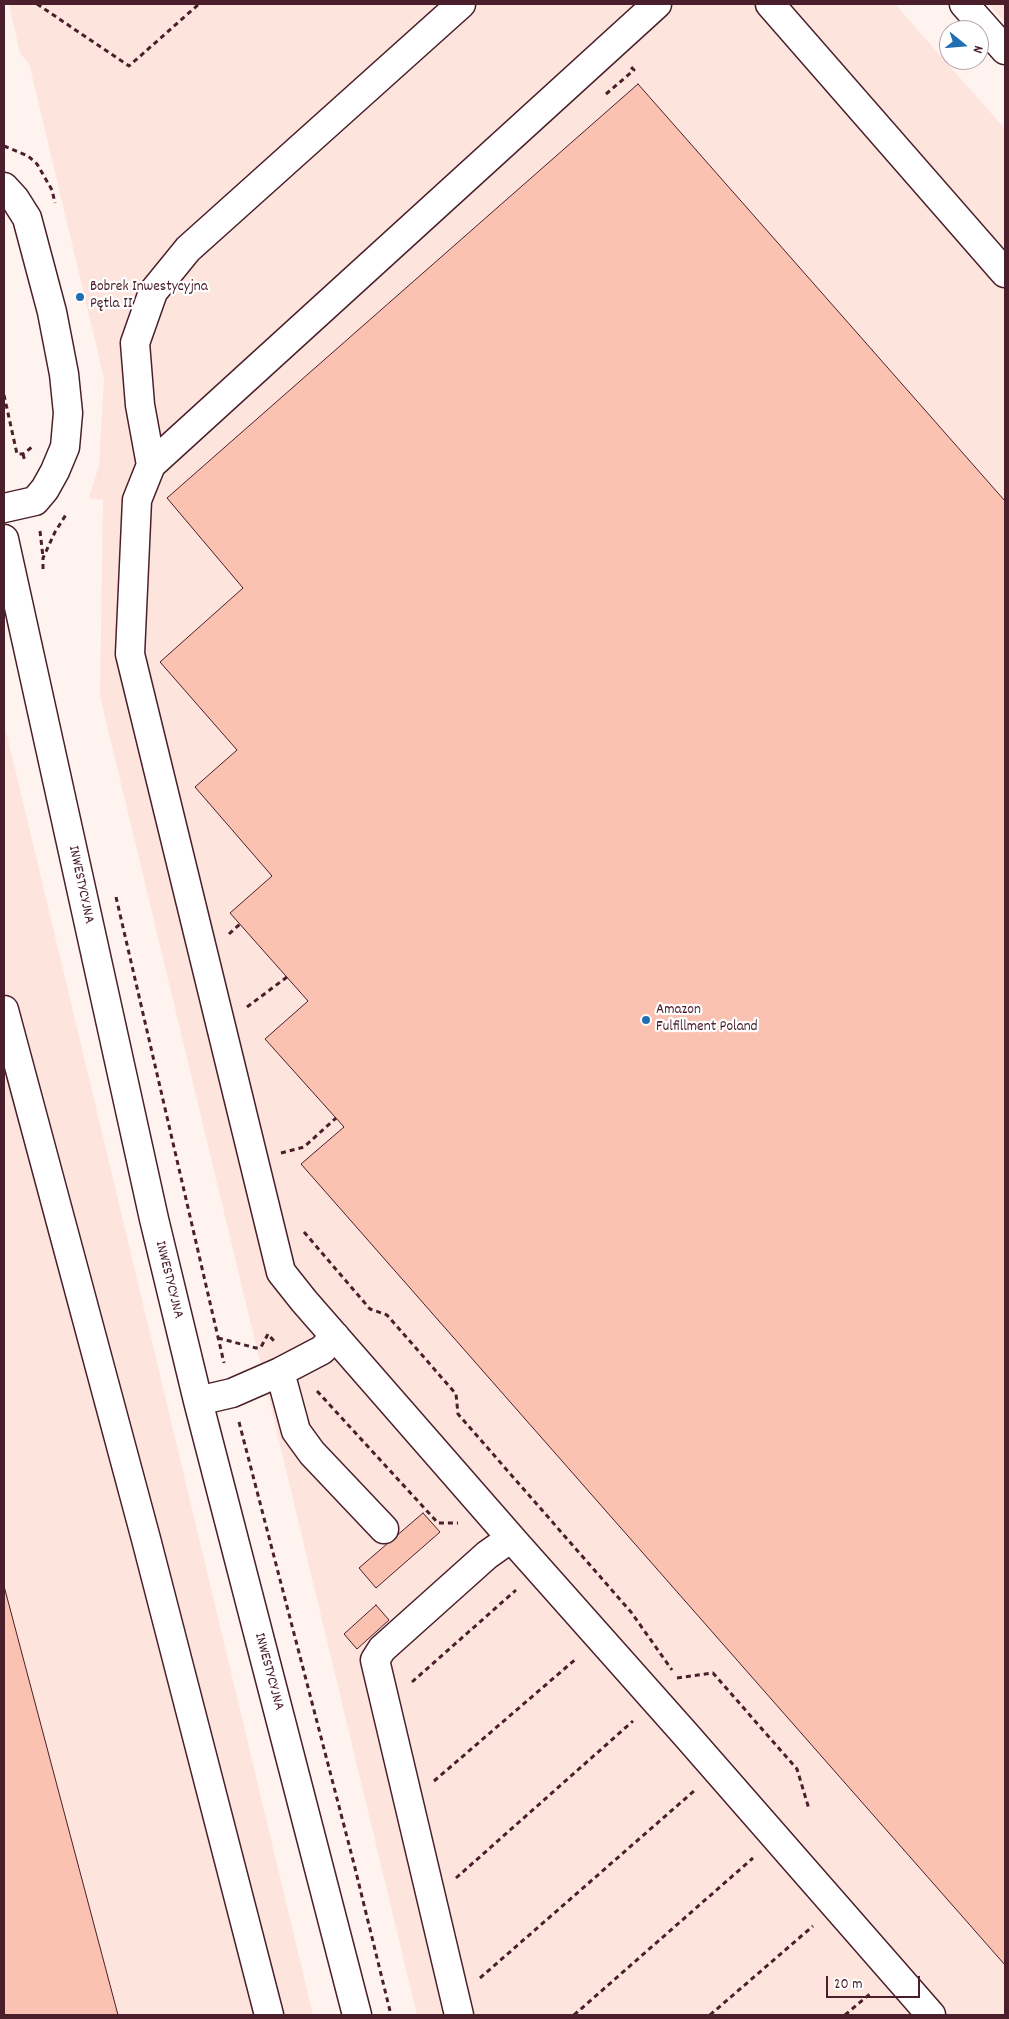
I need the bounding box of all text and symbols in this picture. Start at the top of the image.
north arrow [939,20,989,70]
text: N [967,43,988,55]
place label: Bobrek Inwestycyjna Pętla II [90,279,208,314]
marker: Bobrek Inwestycyjna Pętla II [74,291,86,303]
street label: INWESTYCYJNA [63,844,97,926]
place label: Amazon Fulfillment Poland [656,1002,758,1037]
marker: Amazon Fulfillment Poland [640,1014,652,1026]
street label: INWESTYCYJNA [150,1239,186,1321]
street label: INWESTYCYJNA [249,1631,287,1713]
scale bar [829,1966,923,1998]
text: 20 m [834,1974,862,1996]

